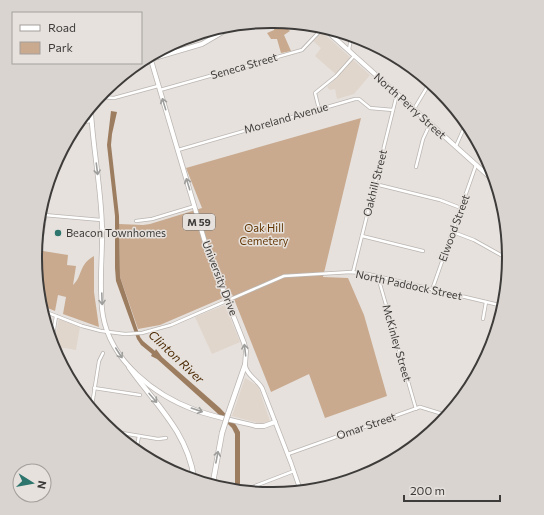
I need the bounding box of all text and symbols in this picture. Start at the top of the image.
legend [12,12,142,64]
text: Road [48,20,76,34]
text: Park [48,40,74,54]
street label: Seneca Street [209,50,279,81]
street label: North Perry Street [372,70,449,142]
one-way arrow [160,98,167,111]
street label: Moreland Avenue [242,99,330,136]
street label: Oakhill Street [360,148,389,218]
one-way arrow [93,162,101,175]
one-way arrow [184,178,191,191]
street label: Elwood Street [435,192,472,263]
road number: M 59 [183,214,215,230]
park label: Oak Hill Cemetery [240,221,289,247]
place label: Beacon Townhomes [66,226,166,239]
marker: Beacon Townhomes [53,228,63,238]
street label: University Drive [200,238,241,317]
street label: North Paddock Street [355,267,464,302]
one-way arrow [98,292,106,305]
street label: McKinley Street [380,303,415,383]
water label: Clinton River [146,327,208,386]
one-way arrow [241,343,249,356]
one-way arrow [115,348,123,359]
one-way arrow [149,393,158,403]
one-way arrow [191,407,203,415]
street label: Omar Street [334,409,398,442]
one-way arrow [213,451,221,464]
north arrow [12,463,52,503]
scale bar [404,477,500,503]
text: N [35,480,49,490]
text: 200 m [410,483,445,497]

